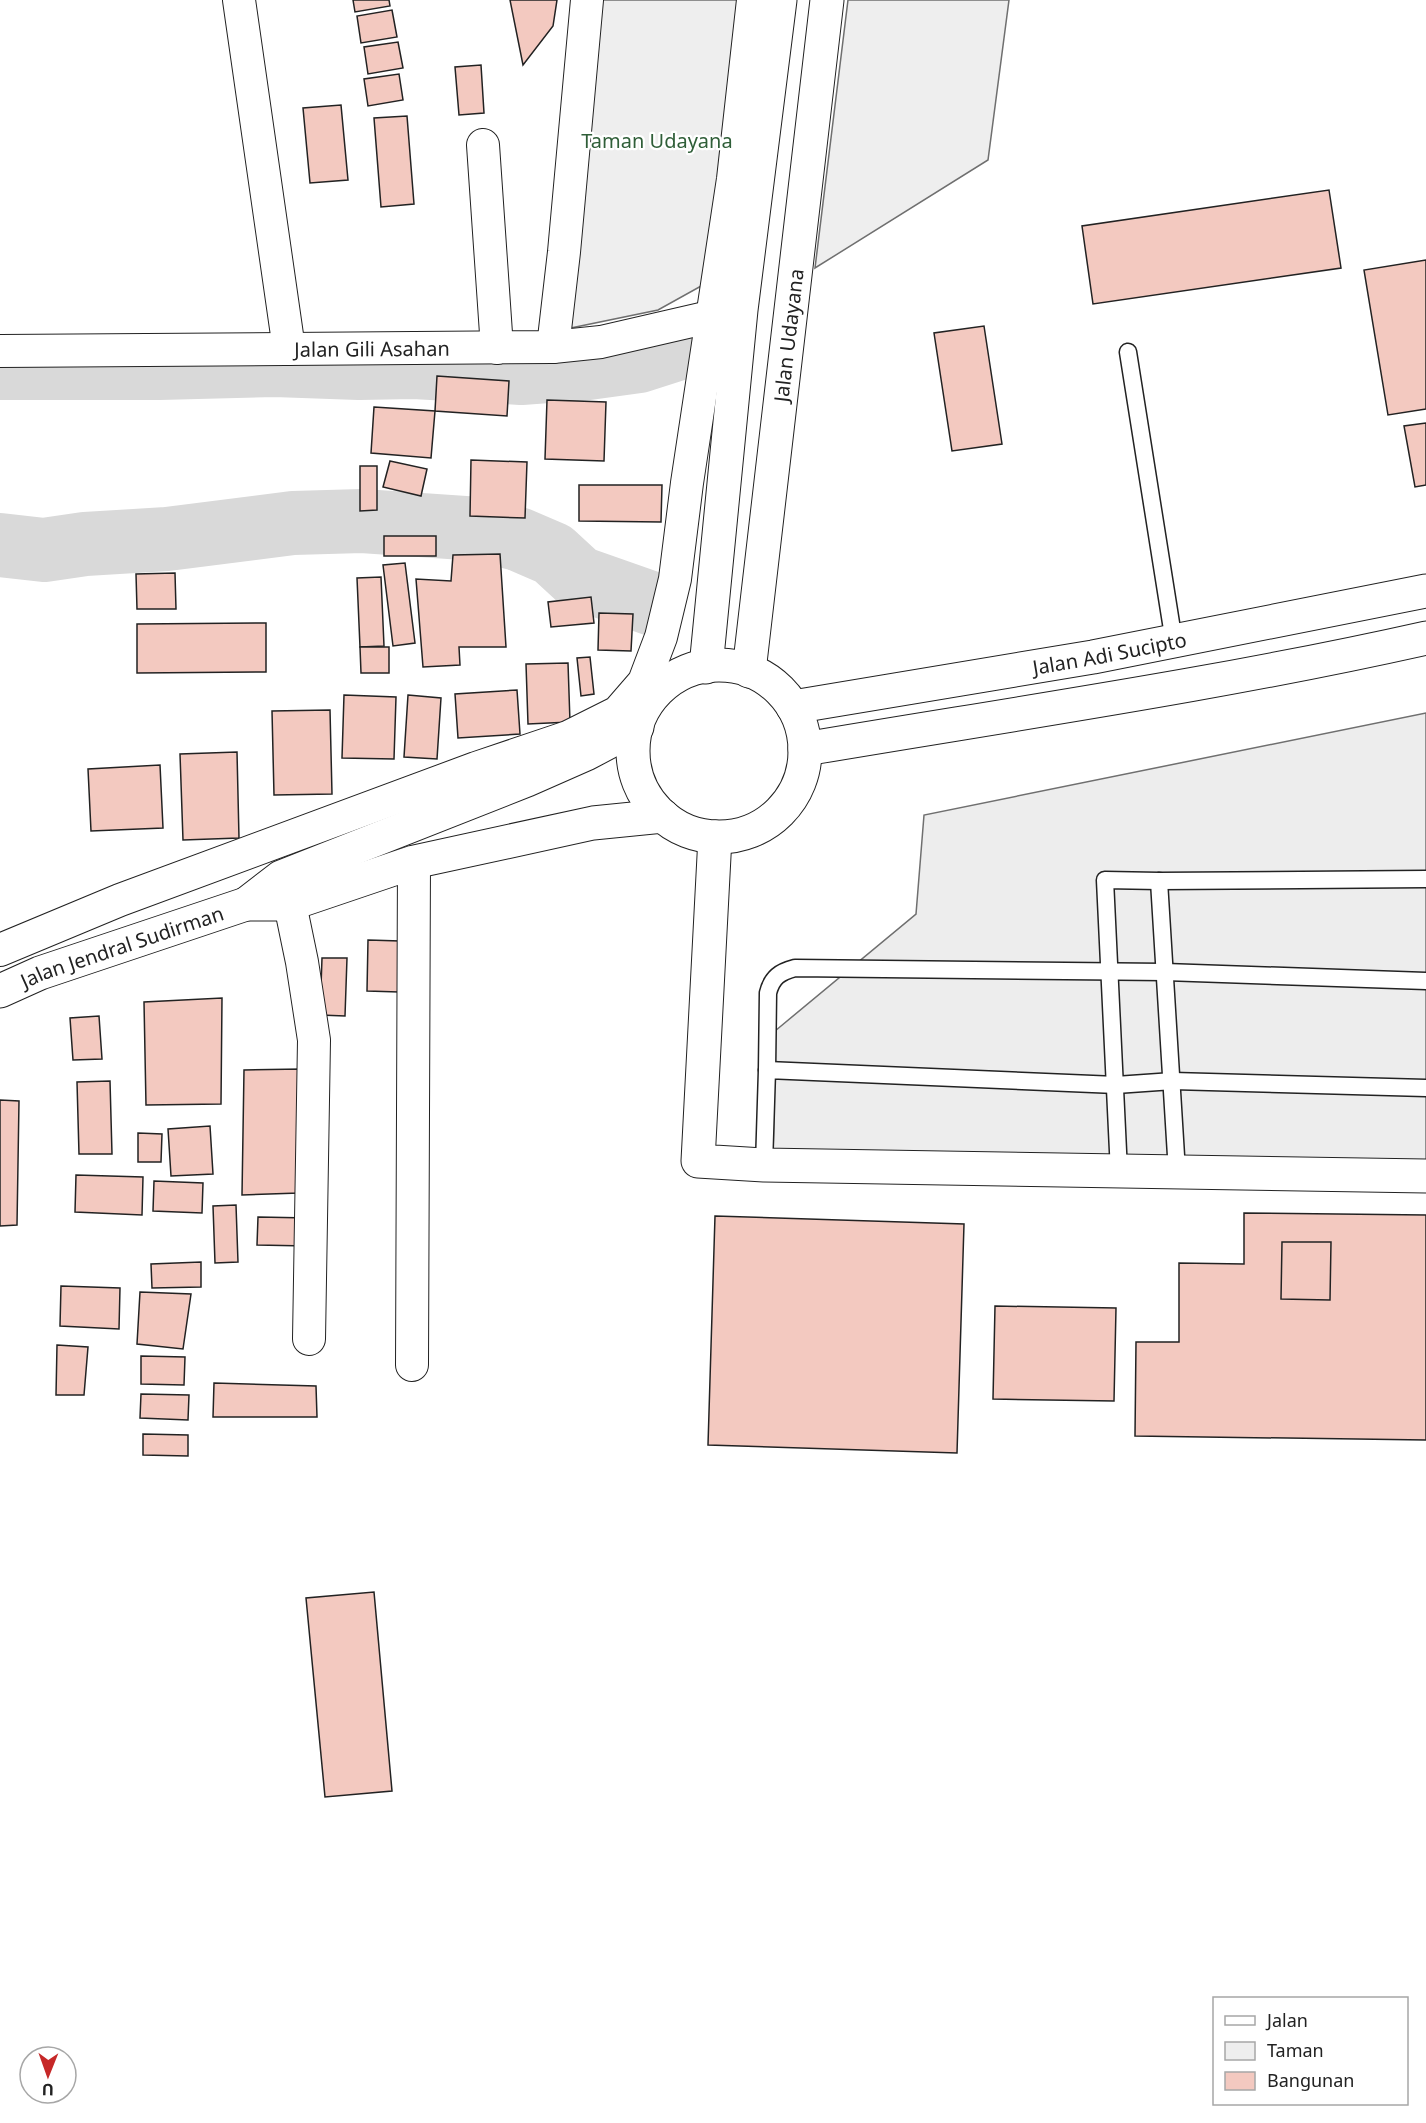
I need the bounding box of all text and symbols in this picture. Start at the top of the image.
park label: Taman Udayana [581,127,733,154]
street label: Jalan Udayana [767,267,809,405]
street label: Jalan Gili Asahan [292,334,450,362]
street label: Jalan Adi Sucipto [1029,625,1189,681]
street label: Jalan Jendral Sudirman [14,899,227,994]
legend [1213,1997,1408,2105]
text: Jalan [1265,2008,1308,2032]
text: Taman [1267,2038,1324,2062]
north arrow [18,2045,78,2105]
text: Bangunan [1267,2068,1354,2092]
text: U [41,2079,54,2101]

